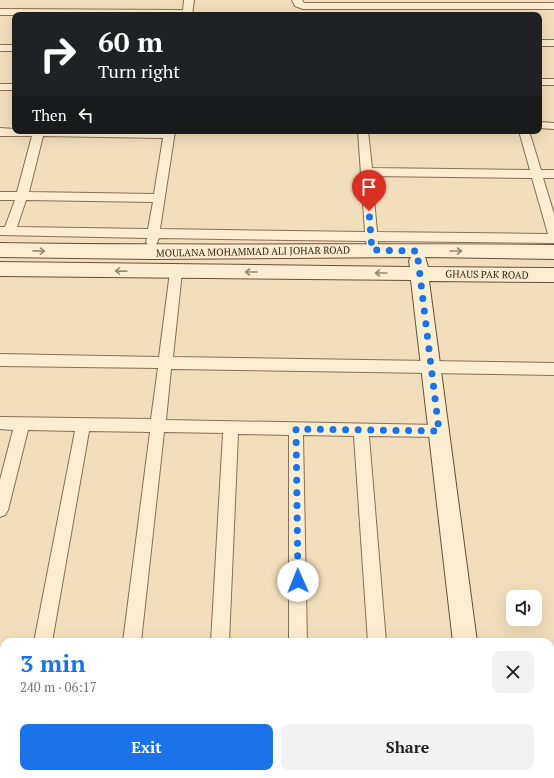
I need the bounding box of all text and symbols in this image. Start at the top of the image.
text: 60 m [98,23,163,60]
icon: right [32,28,84,80]
text: Turn right [98,59,180,83]
icon: left [75,104,97,126]
text: Then [32,105,67,125]
pin [352,170,386,211]
icon: arrive [358,176,380,198]
street label: MOULANA MOHAMMAD ALI JOHAR ROAD [156,243,350,260]
one-way arrow [32,247,45,255]
one-way arrow [449,247,462,255]
one-way arrow [115,267,128,275]
street label: GHAUS PAK ROAD [445,267,529,282]
one-way arrow [245,268,258,276]
one-way arrow [375,269,388,277]
position arrow [277,560,319,602]
map controls [506,590,542,626]
button: sound [506,590,542,626]
text: 3 min [20,647,86,679]
button: close [492,651,534,693]
text: 240 m · 06:17 [20,678,97,696]
button: Exit [20,724,273,770]
button: Share [281,724,534,770]

